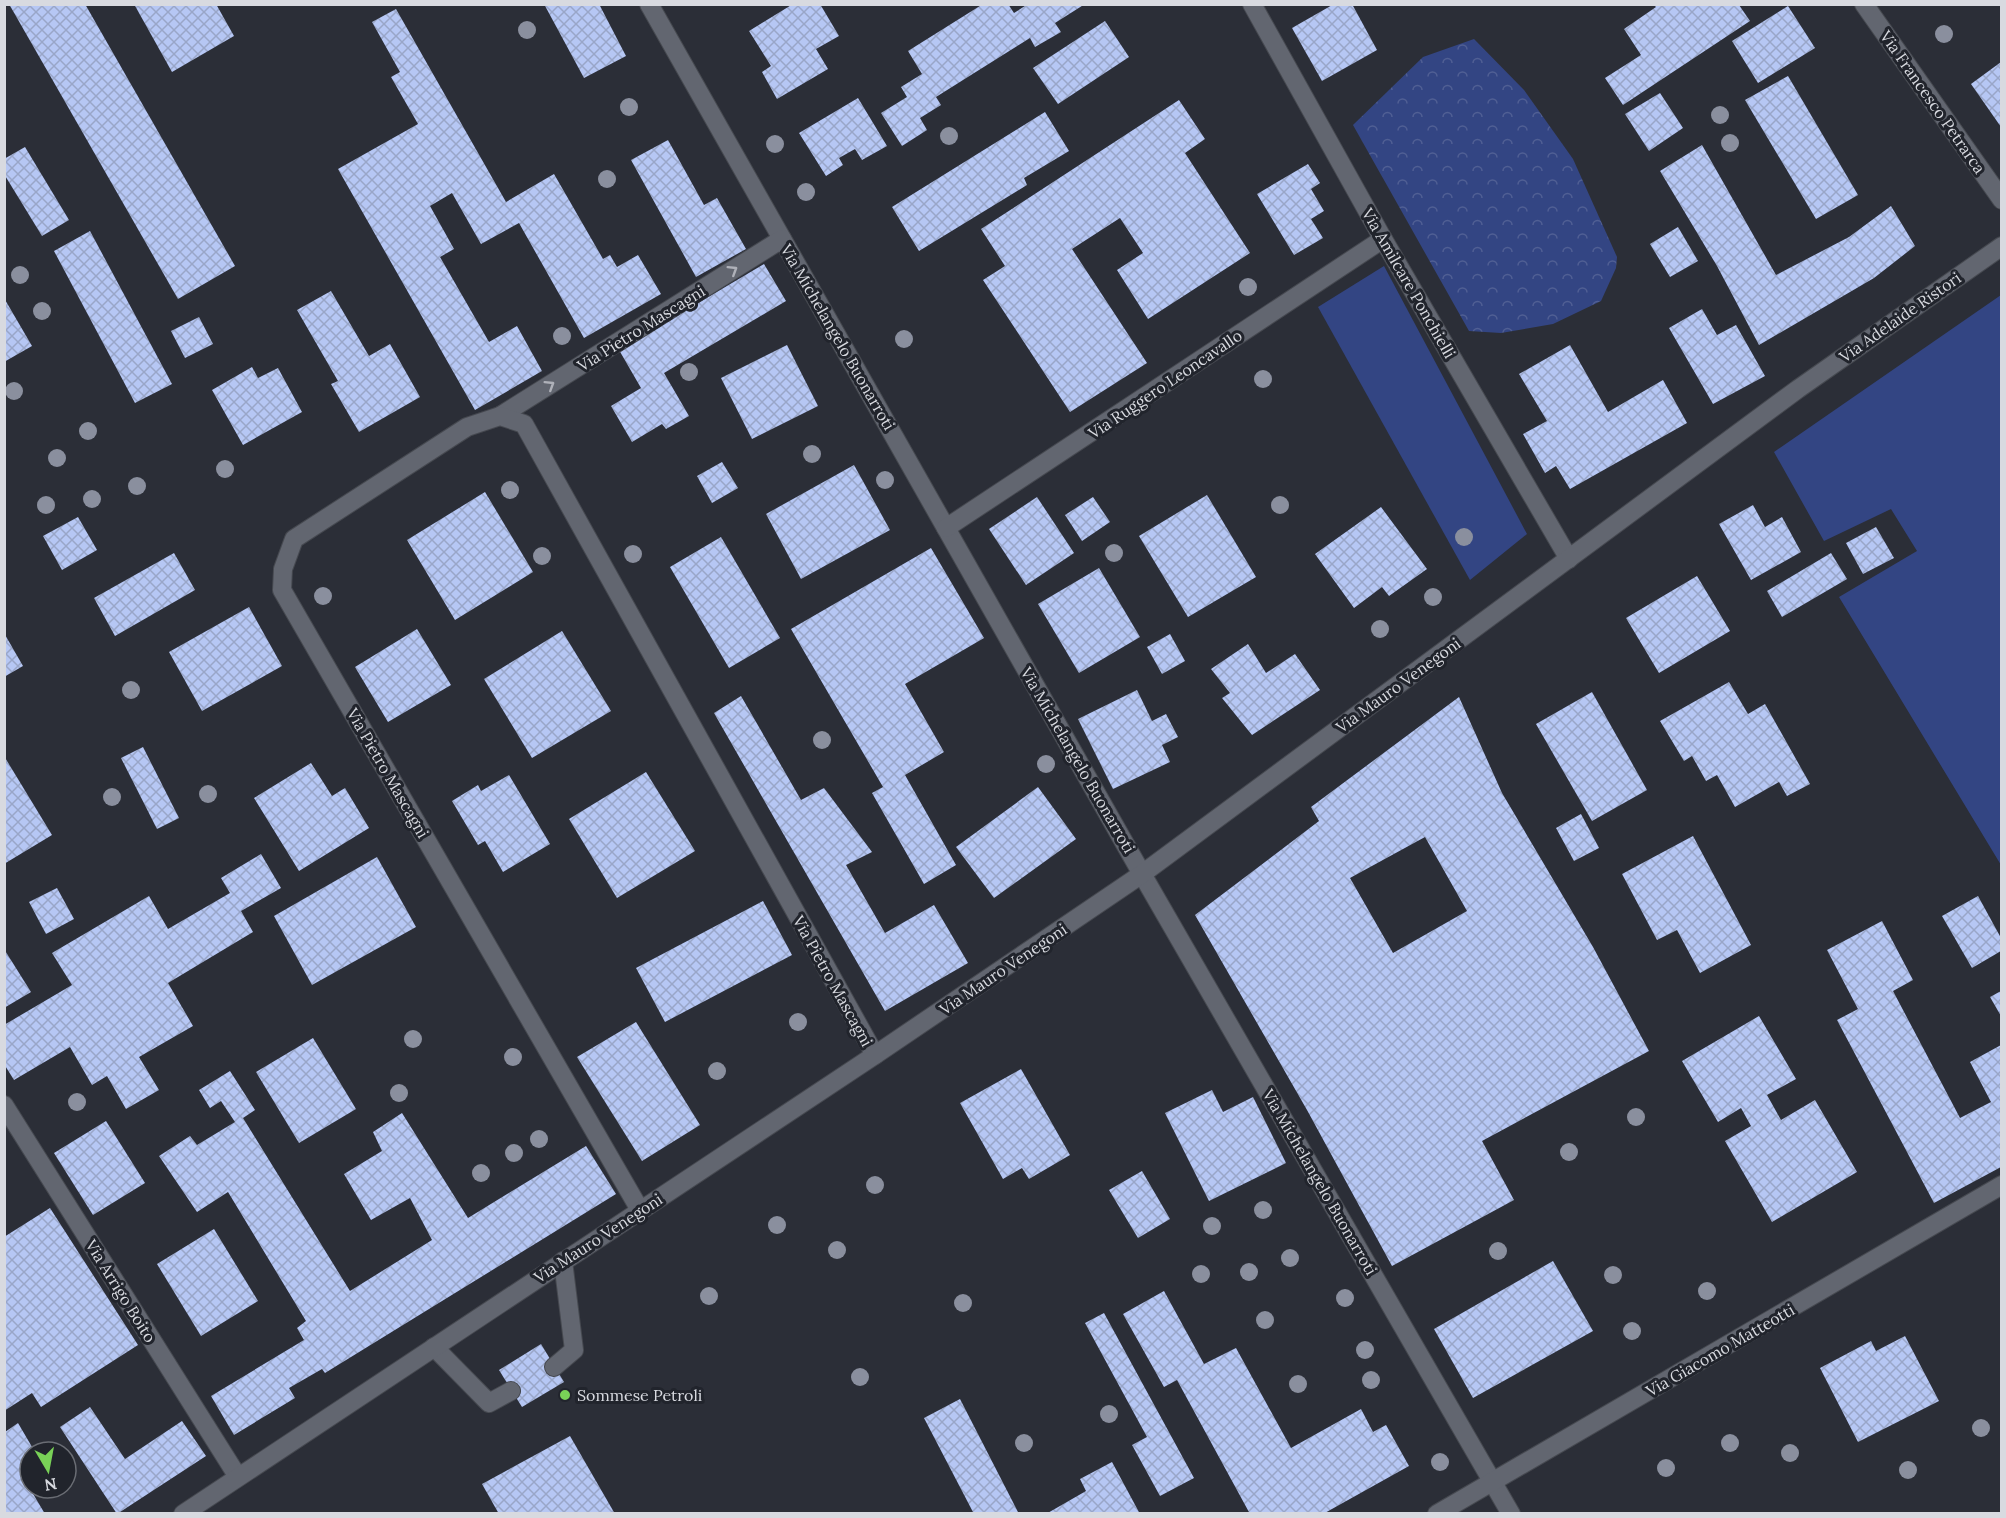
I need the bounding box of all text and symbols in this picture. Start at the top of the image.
street label: Via Francesco Petrarca [1875,26,1990,177]
street label: Via Amilcare Ponchielli [1357,204,1460,362]
street label: Via Michelangelo Buonarroti [776,240,899,434]
one-way arrow [726,267,737,278]
street label: Via Adelaide Ristori [1835,268,1965,367]
street label: Via Pietro Mascagni [573,281,708,376]
street label: Via Ruggero Leoncavallo [1083,325,1246,443]
one-way arrow [544,381,554,393]
street label: Via Mauro Venegoni [1331,633,1464,738]
street label: Via Michelangelo Buonarroti [1016,663,1139,857]
street label: Via Pietro Mascagni [342,704,433,841]
street label: Via Pietro Mascagni [788,911,877,1050]
street label: Via Mauro Venegoni [935,919,1070,1020]
street label: Via Michelangelo Buonarroti [1258,1085,1381,1279]
street label: Via Mauro Venegoni [529,1189,666,1288]
street label: Via Arrigo Boito [81,1235,161,1346]
street label: Via Giacomo Matteotti [1641,1299,1798,1401]
place label: Sommese Petroli [577,1385,702,1405]
marker: Sommese Petroli [558,1388,572,1402]
north arrow [18,1440,78,1500]
text: N [43,1474,58,1496]

